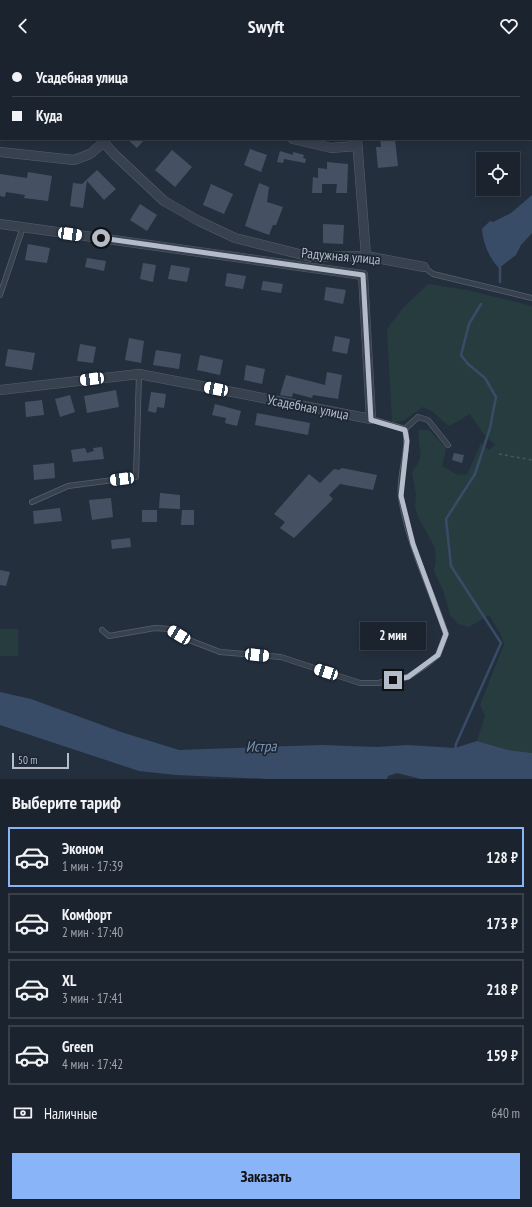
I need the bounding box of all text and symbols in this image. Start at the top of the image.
icon: back [12,15,34,37]
text: Swyft [248,15,284,38]
icon: heart [498,15,520,37]
text: Усадебная улица [36,68,128,87]
text: Куда [36,106,63,125]
map controls [476,152,520,196]
button: locate [476,152,520,196]
car [57,226,83,242]
route start [92,229,110,247]
street label: Радужная улица [301,244,381,268]
car [79,372,105,386]
car [203,381,229,397]
street label: Усадебная улица [266,390,350,424]
car [109,472,135,486]
callout: 2 мин [360,622,426,650]
car [166,624,192,646]
text: 2 мин [379,627,407,644]
car [244,648,270,662]
car [313,663,339,681]
route end [384,671,402,689]
water label: Истра [245,736,277,756]
scale bar [12,751,69,770]
text: 50 m [18,753,37,767]
text: Выберите тариф [12,791,121,814]
icon: car [14,839,50,875]
text: Эконом [62,839,103,858]
text: 128 ₽ [486,848,518,867]
text: 1 мин · 17:39 [62,858,123,875]
icon: car [14,905,50,941]
text: Комфорт [62,905,112,924]
text: 173 ₽ [486,914,518,933]
text: 2 мин · 17:40 [62,924,123,941]
icon: car [14,971,50,1007]
text: XL [62,971,76,990]
text: 218 ₽ [486,980,518,999]
text: 3 мин · 17:41 [62,990,123,1007]
icon: car [14,1037,50,1073]
text: Green [62,1037,94,1056]
text: 159 ₽ [486,1046,518,1065]
text: 4 мин · 17:42 [62,1056,123,1073]
icon: cash [12,1102,34,1124]
text: Наличные [44,1104,97,1123]
text: 640 m [491,1105,520,1122]
button: Заказать [12,1153,520,1199]

